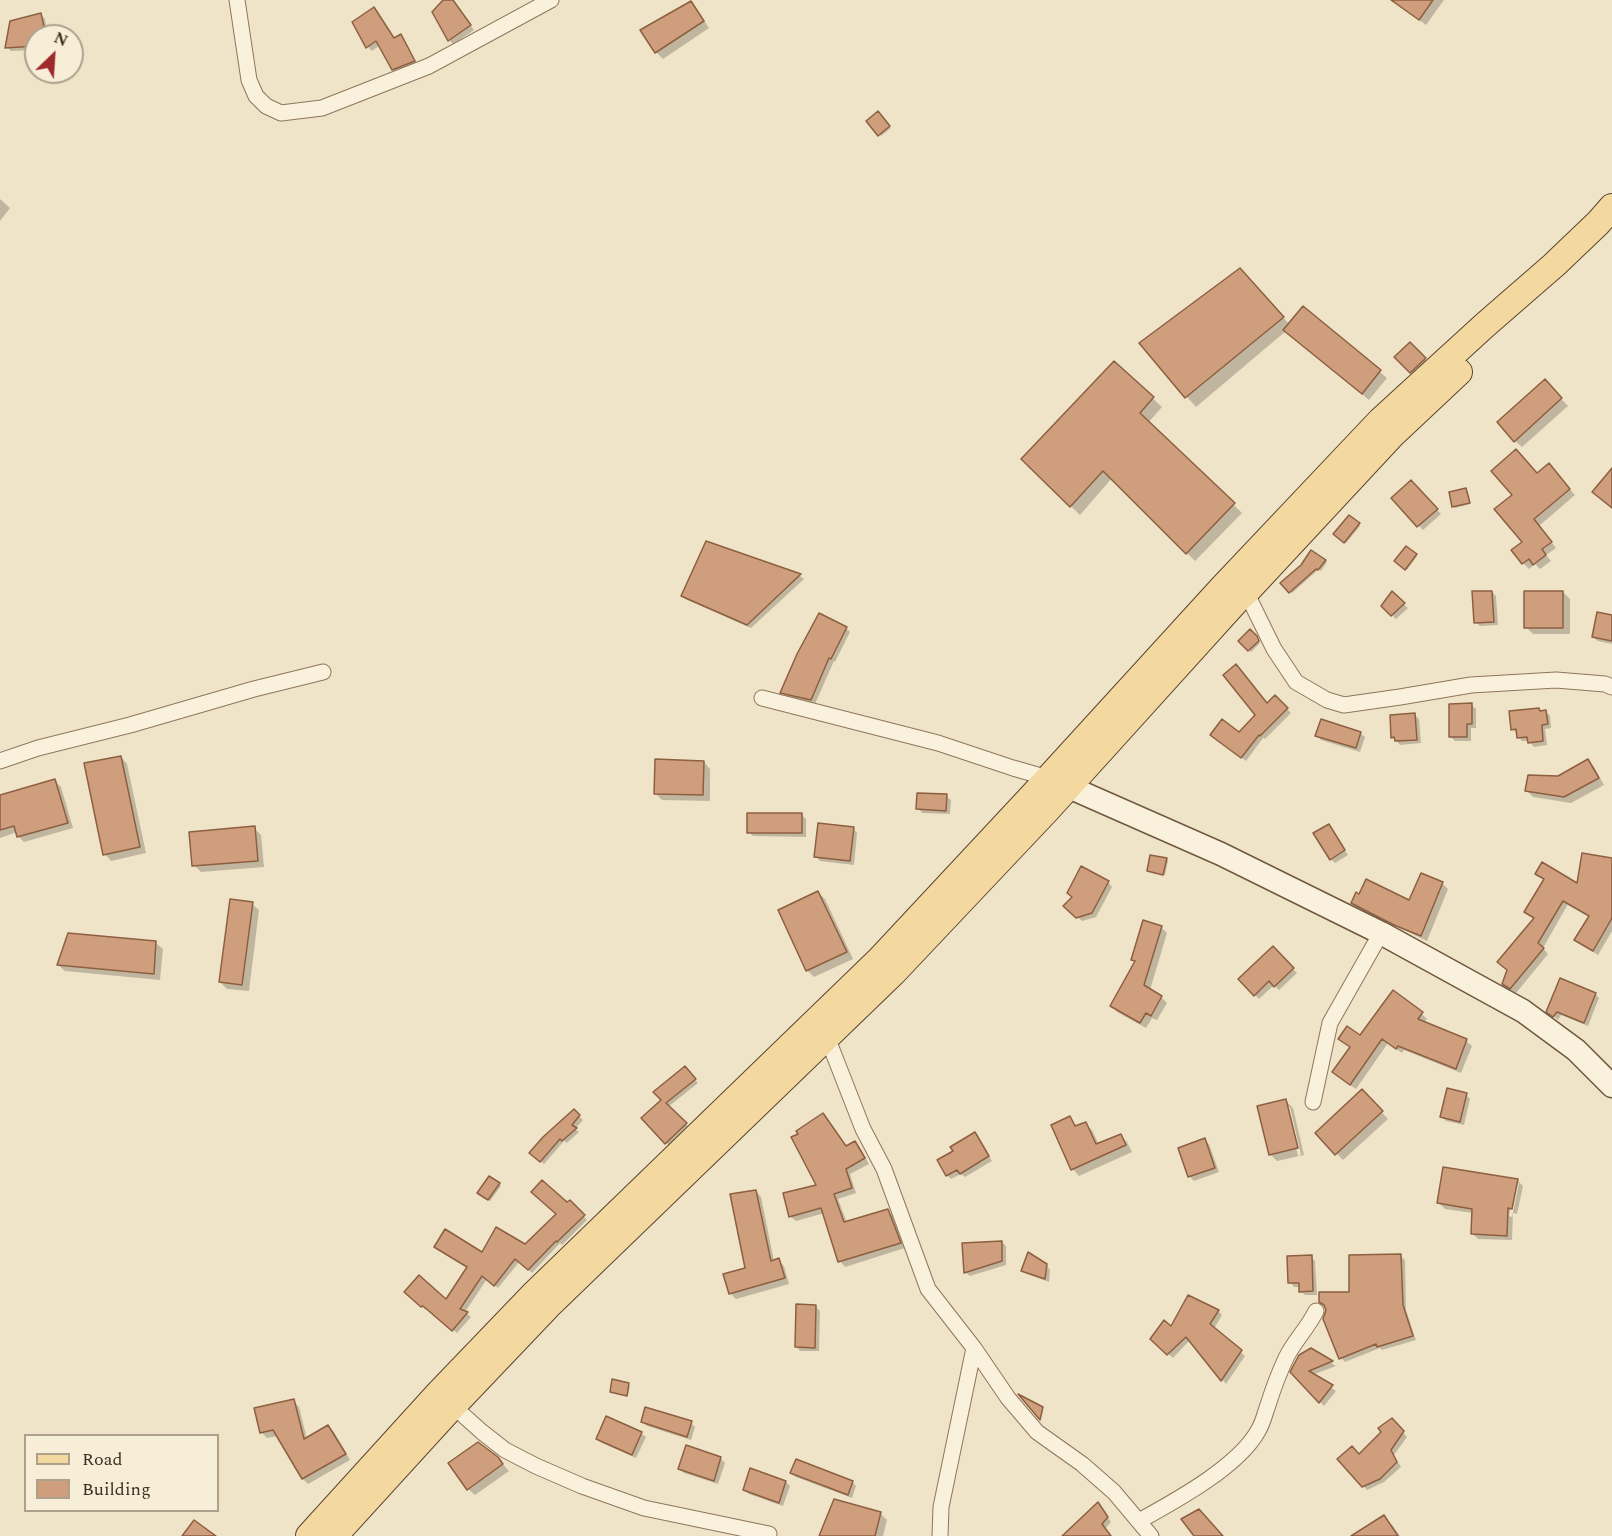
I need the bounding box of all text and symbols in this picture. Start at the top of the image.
north arrow [24,24,84,84]
text: N [50,26,72,53]
legend [24,1434,219,1512]
text: Road [82,1446,123,1473]
text: Building [82,1476,151,1503]

